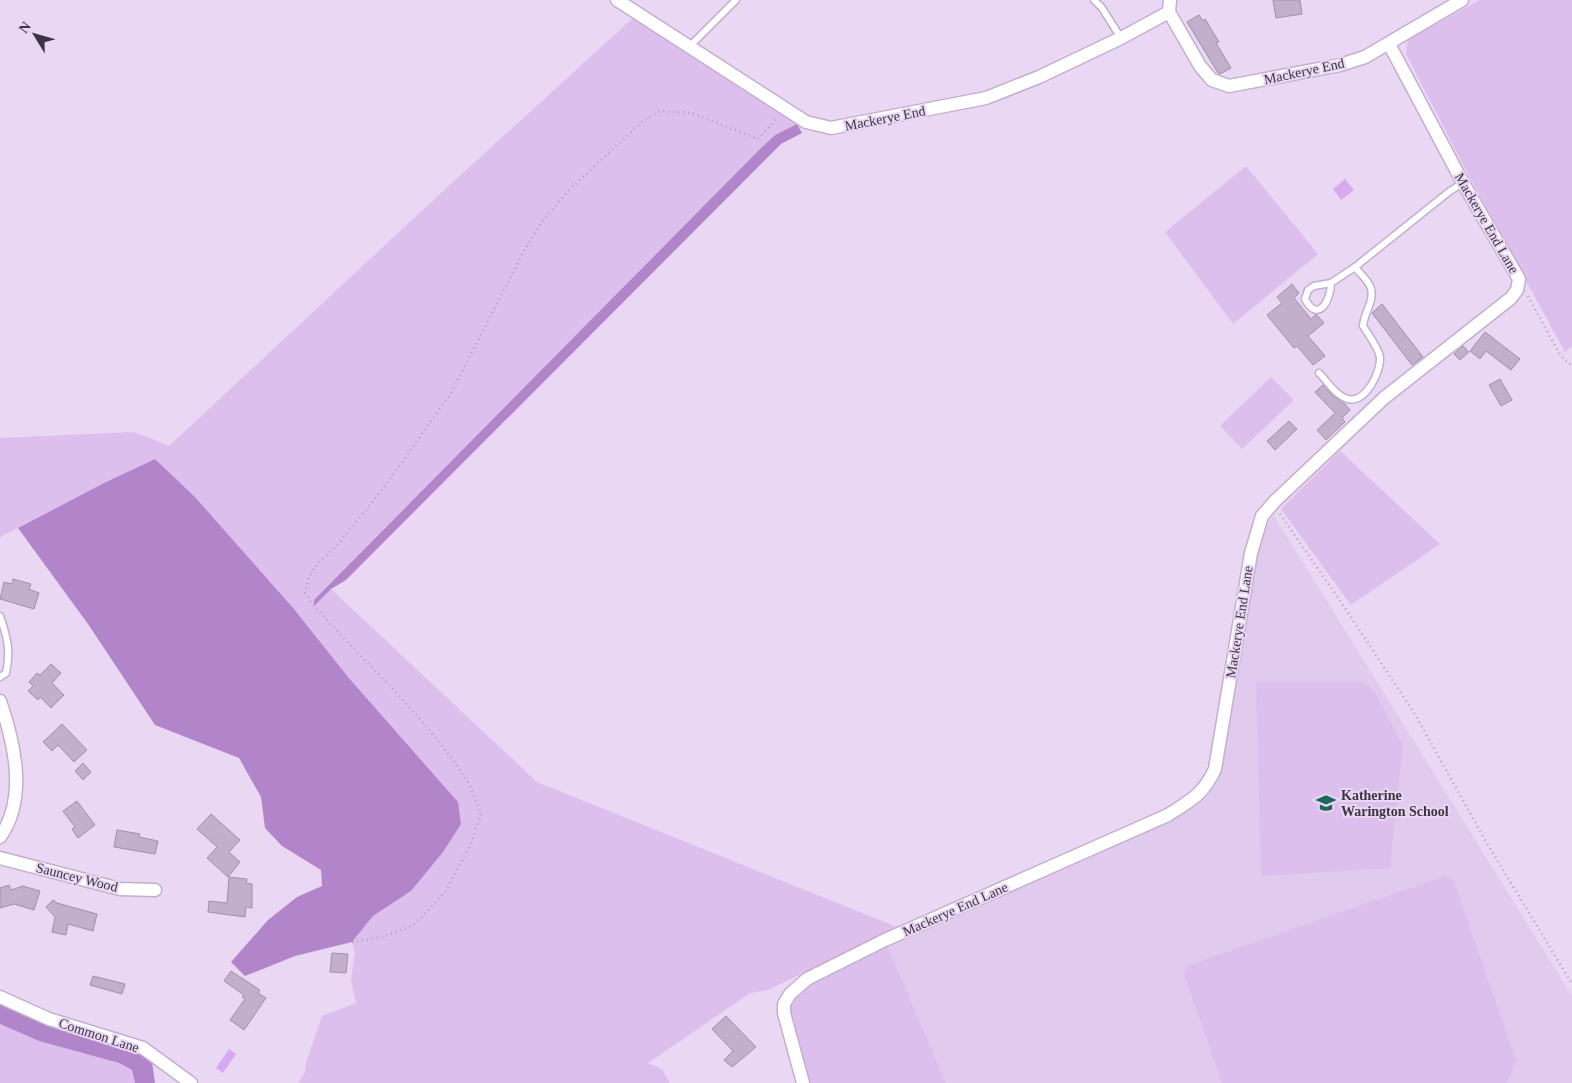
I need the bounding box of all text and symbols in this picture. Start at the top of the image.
north arrow [10,10,60,60]
text: N [16,19,34,36]
street label: Mackerye End [1262,56,1346,87]
street label: Mackerye End [843,103,927,134]
street label: Mackerye End Lane [1452,170,1521,276]
street label: Mackerye End Lane [1223,565,1256,679]
place label: Katherine Warington School [1341,788,1449,819]
school or university icon: Katherine Warington School [1315,792,1337,814]
street label: Sauncey Wood [34,860,119,895]
street label: Mackerye End Lane [900,880,1010,939]
street label: Common Lane [57,1015,141,1056]

